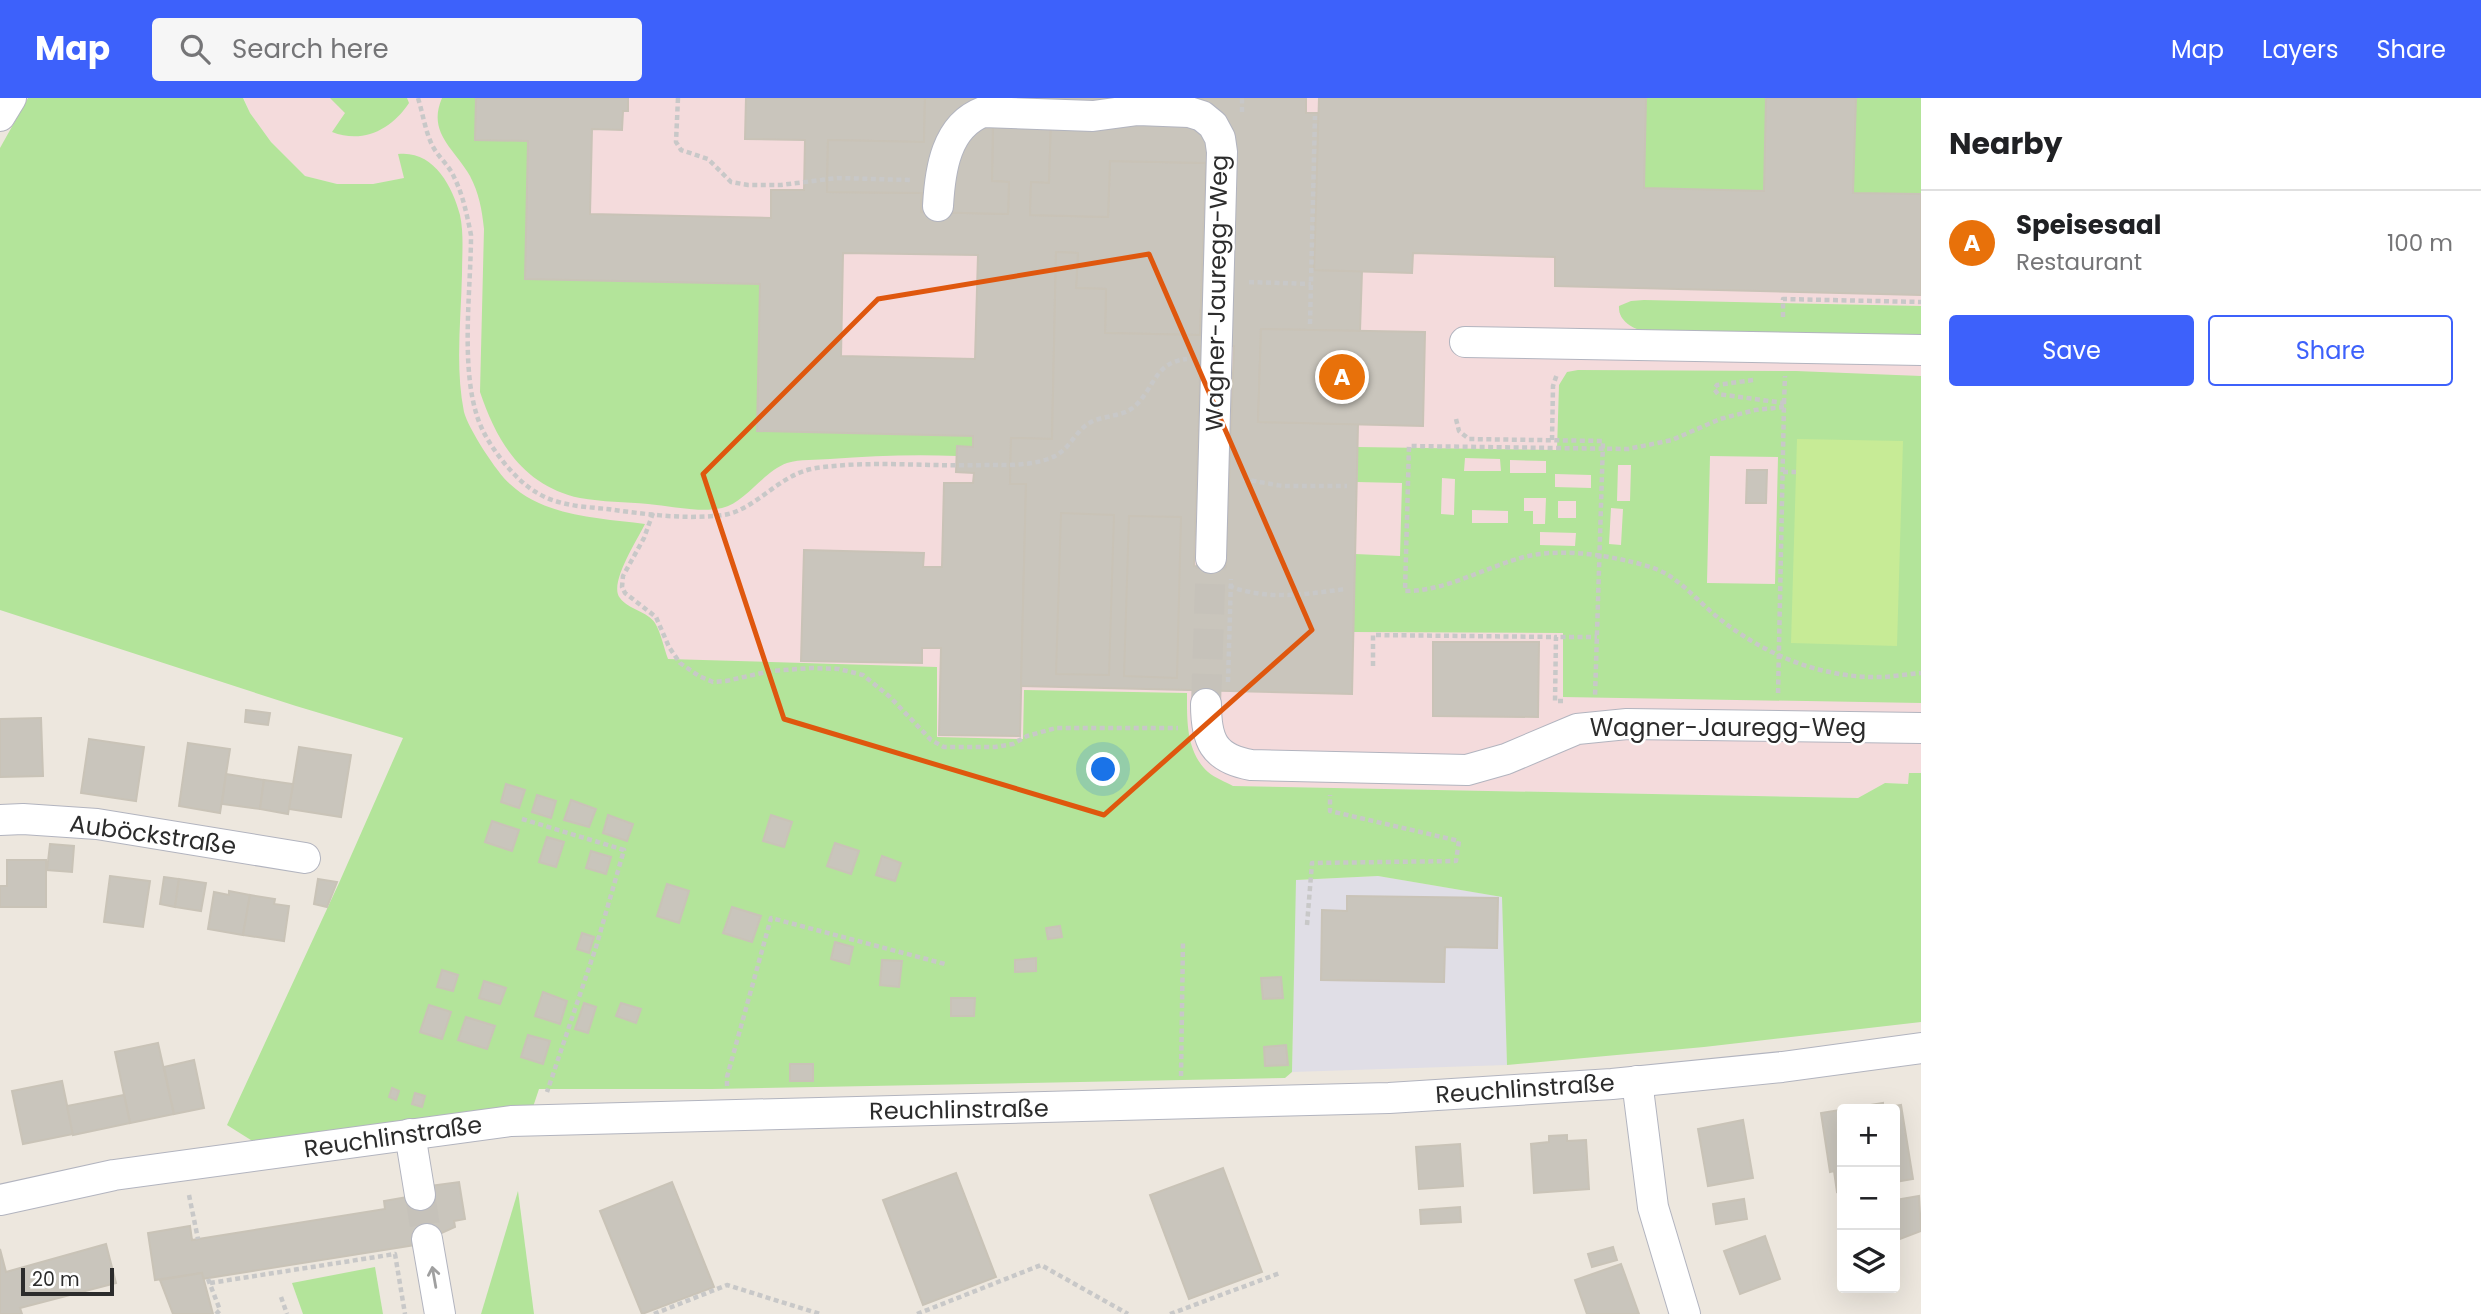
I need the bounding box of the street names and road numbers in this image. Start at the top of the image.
street label: Wagner-Jauregg-Weg [1198,154,1235,432]
street label: Wagner-Jauregg-Weg [1590,711,1866,744]
street label: Auböckstraße [68,806,238,863]
street label: Reuchlinstraße [1434,1066,1616,1111]
street label: Reuchlinstraße [869,1091,1049,1128]
street label: Reuchlinstraße [302,1108,484,1165]

